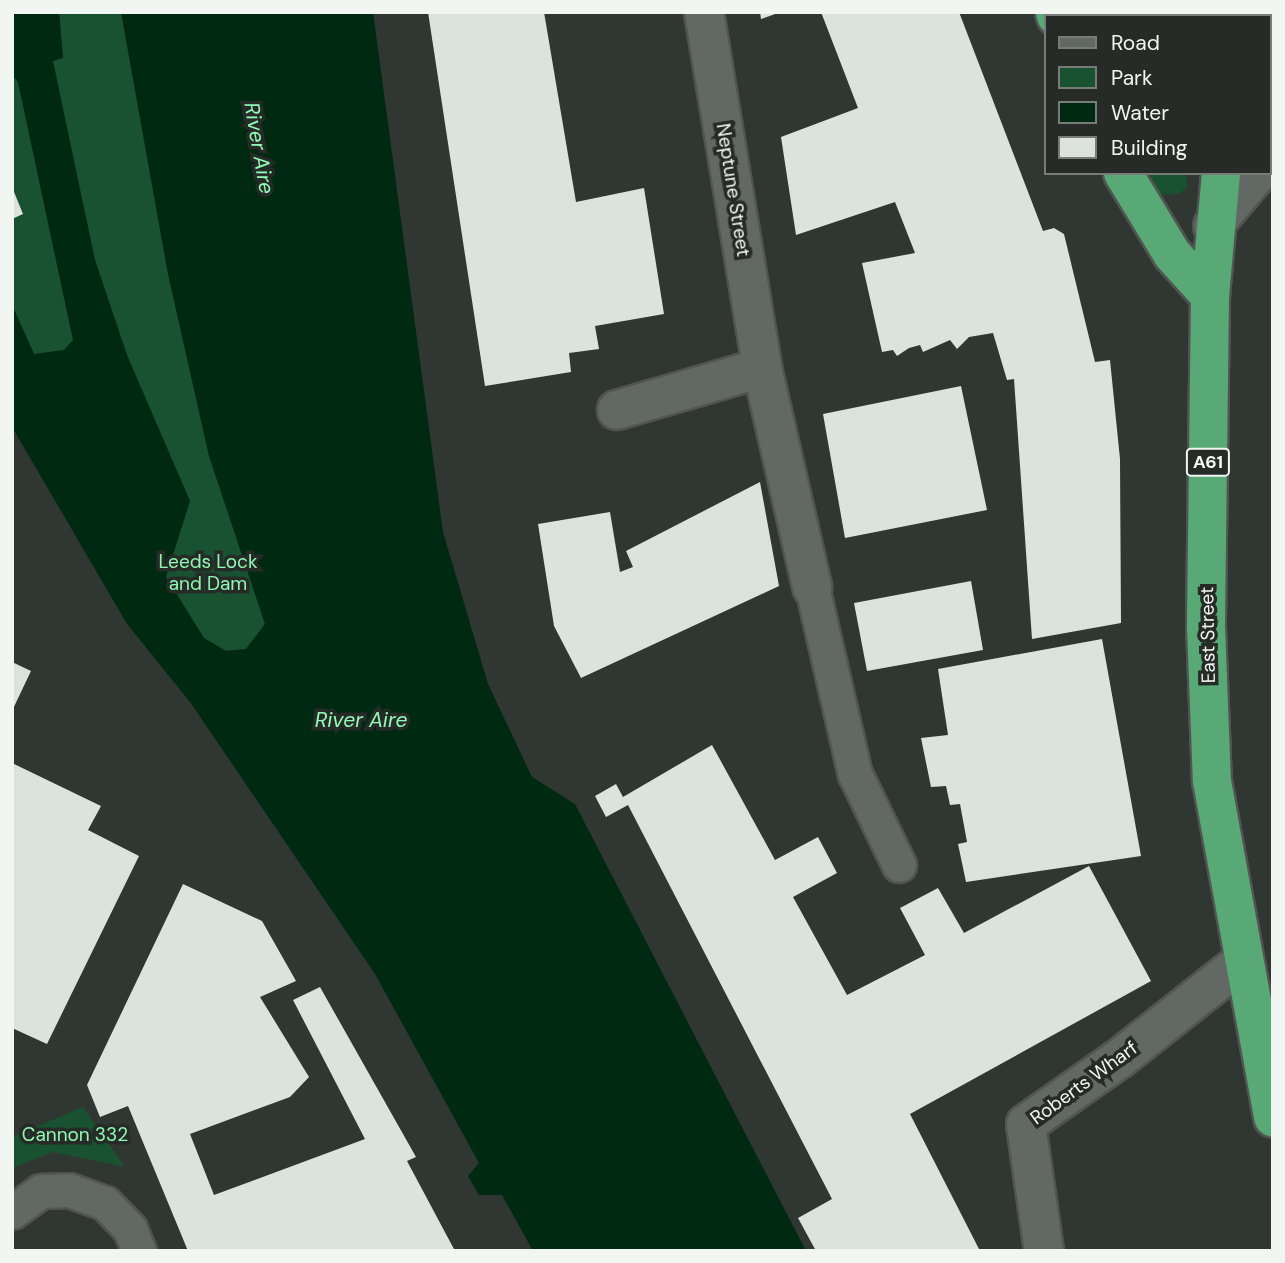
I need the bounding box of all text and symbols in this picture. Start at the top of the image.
legend [1044,14,1271,175]
text: Road [1111,29,1160,57]
text: Park [1111,64,1152,92]
text: Water [1111,99,1169,127]
water label: River Aire [239,100,279,196]
street label: Neptune Street [711,122,755,258]
text: Building [1111,134,1187,162]
road number: A61 [1185,448,1231,476]
park label: Leeds Lock and Dam [158,551,258,595]
street label: East Street [1196,587,1220,683]
water label: River Aire [315,707,407,733]
street label: Roberts Wharf [1026,1036,1142,1130]
park label: Cannon 332 [22,1124,128,1146]

